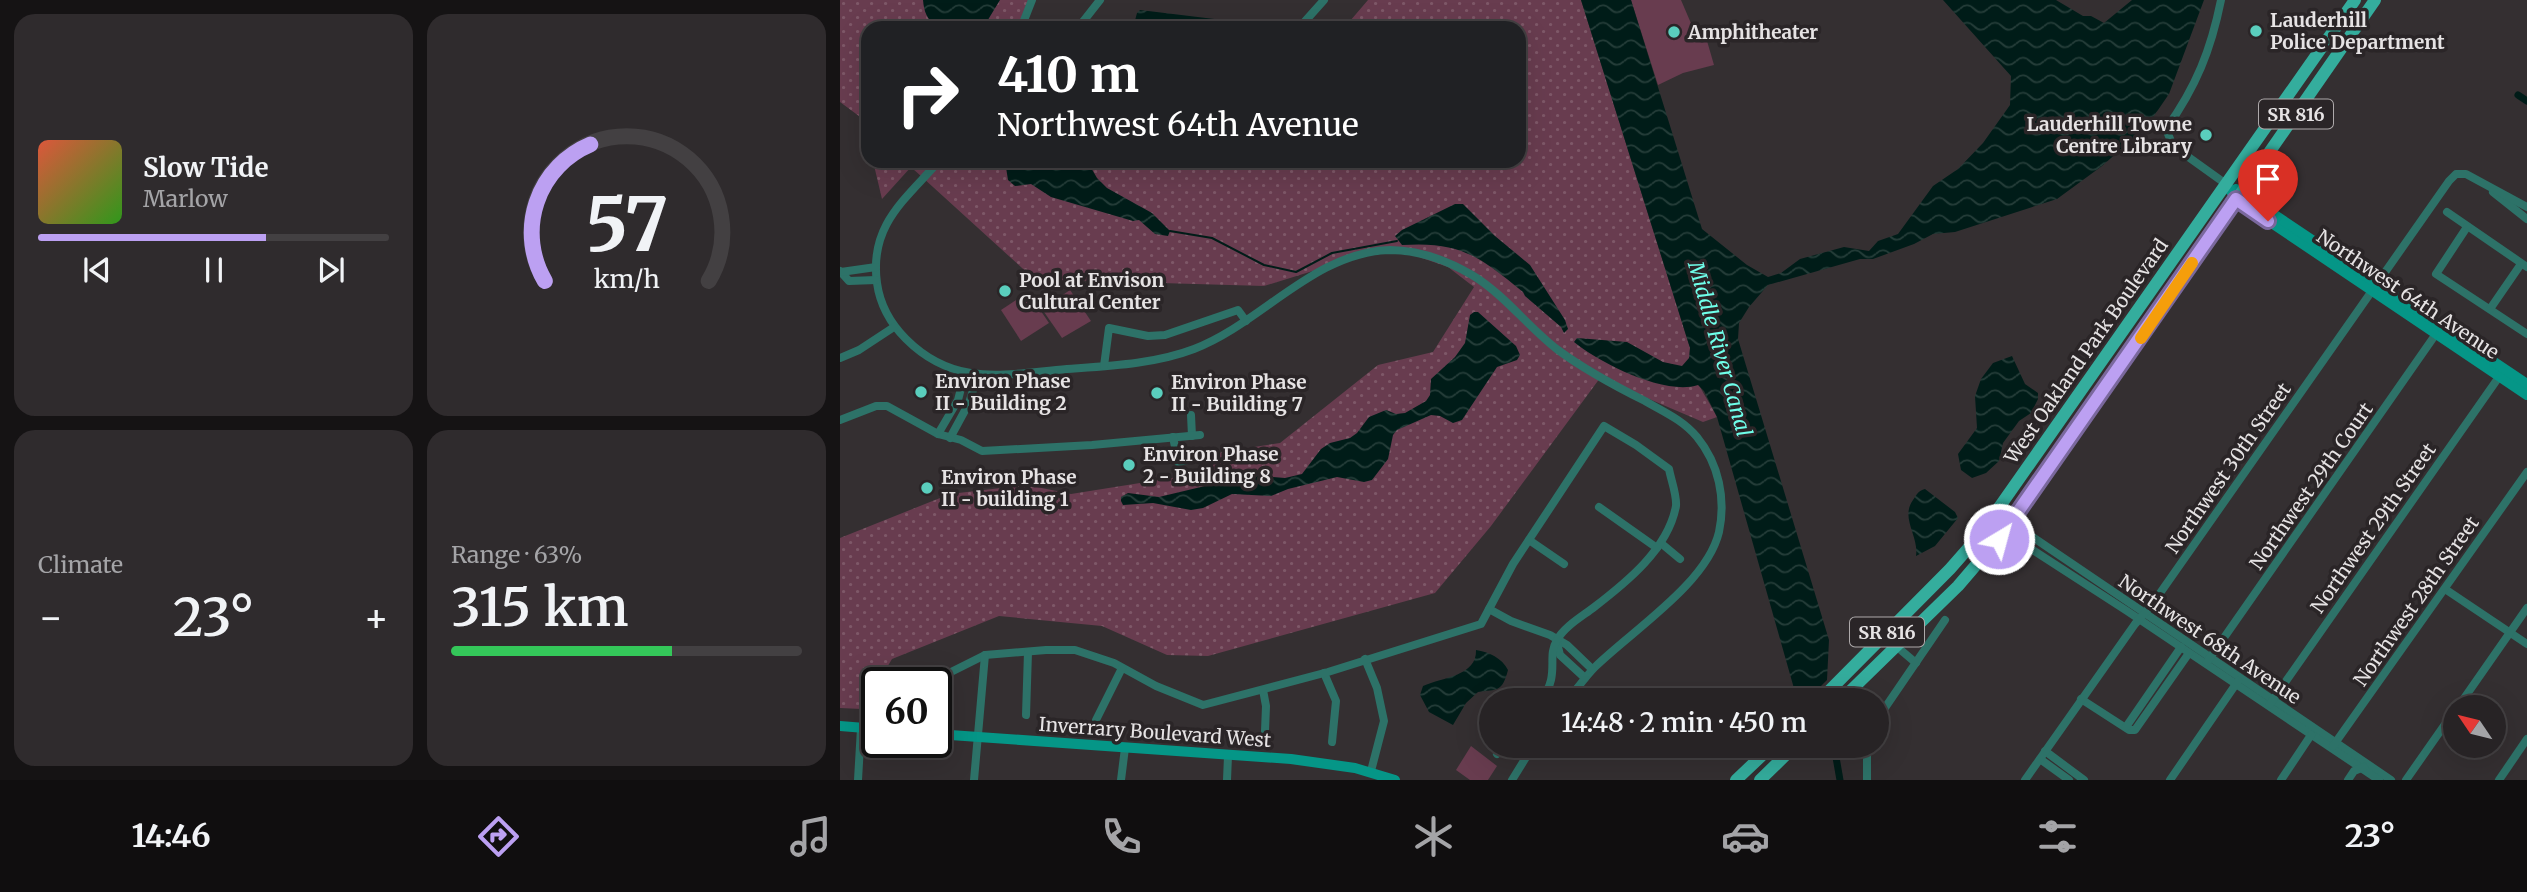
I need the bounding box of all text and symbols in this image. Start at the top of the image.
place label: Lauderhill Police Department [2270,8,2445,54]
place label: Amphitheater [1687,20,1818,44]
marker: Lauderhill Police Department [2248,23,2264,39]
marker: Amphitheater [1666,24,1682,40]
text: 410 m [997,44,1139,105]
icon: right [882,49,973,140]
road number: SR 816 [2259,100,2333,128]
text: Northwest 64th Avenue [997,105,1359,145]
place label: Lauderhill Towne Centre Library [2026,112,2193,158]
marker: Lauderhill Towne Centre Library [2198,127,2214,143]
pin [2238,149,2298,221]
text: Slow Tide [143,151,269,184]
icon: arrive [2249,160,2287,198]
text: 57 [585,179,668,271]
text: Marlow [143,184,228,213]
street label: Northwest 64th Avenue [2312,224,2504,364]
street label: West Oakland Park Boulevard [1998,234,2173,469]
icon: previous [78,251,116,289]
icon: pause [195,251,233,289]
icon: next [312,251,350,289]
water label: Middle River Canal [1682,257,1758,440]
text: km/h [593,263,660,295]
place label: Pool at Envison Cultural Center [1019,268,1164,314]
marker: Pool at Envison Cultural Center [997,283,1013,299]
place label: Environ Phase II - Building 2 [935,369,1071,415]
place label: Environ Phase II - Building 7 [1171,370,1307,416]
street label: Northwest 30th Street [2160,378,2296,558]
marker: Environ Phase II - Building 2 [913,384,929,400]
marker: Environ Phase II - Building 7 [1149,385,1165,401]
street label: Northwest 29th Court [2244,397,2378,574]
street label: Northwest 29th Street [2305,438,2441,618]
place label: Environ Phase 2 - Building 8 [1143,442,1279,488]
marker: Environ Phase 2 - Building 8 [1121,457,1137,473]
place label: Environ Phase II - building 1 [941,465,1077,511]
marker: Environ Phase II - building 1 [919,480,935,496]
position arrow [1962,502,2036,576]
street label: Northwest 28th Street [2348,511,2484,691]
text: Range · 63% [451,540,582,569]
text: Climate [38,550,123,579]
street label: Northwest 68th Avenue [2114,569,2306,709]
text: 315 km [451,575,629,640]
text: 23° [173,585,254,650]
text: − [38,594,63,641]
text: + [364,594,389,641]
road number: SR 816 [1850,618,1924,646]
speed limit sign: 60 [861,667,952,758]
north arrow [2443,695,2506,758]
map controls [2443,695,2506,758]
text: 14:48 · 2 min · 450 m [1561,706,1807,739]
street label: Inverrary Boulevard West [1038,712,1273,752]
icon: directions [474,812,523,861]
icon: music [786,812,835,861]
icon: phone [1097,812,1146,861]
icon: climate [1409,812,1458,861]
icon: car [1721,812,1770,861]
icon: filters [2033,812,2082,861]
text: 14:46 [131,816,211,856]
text: 23° [2345,816,2396,856]

